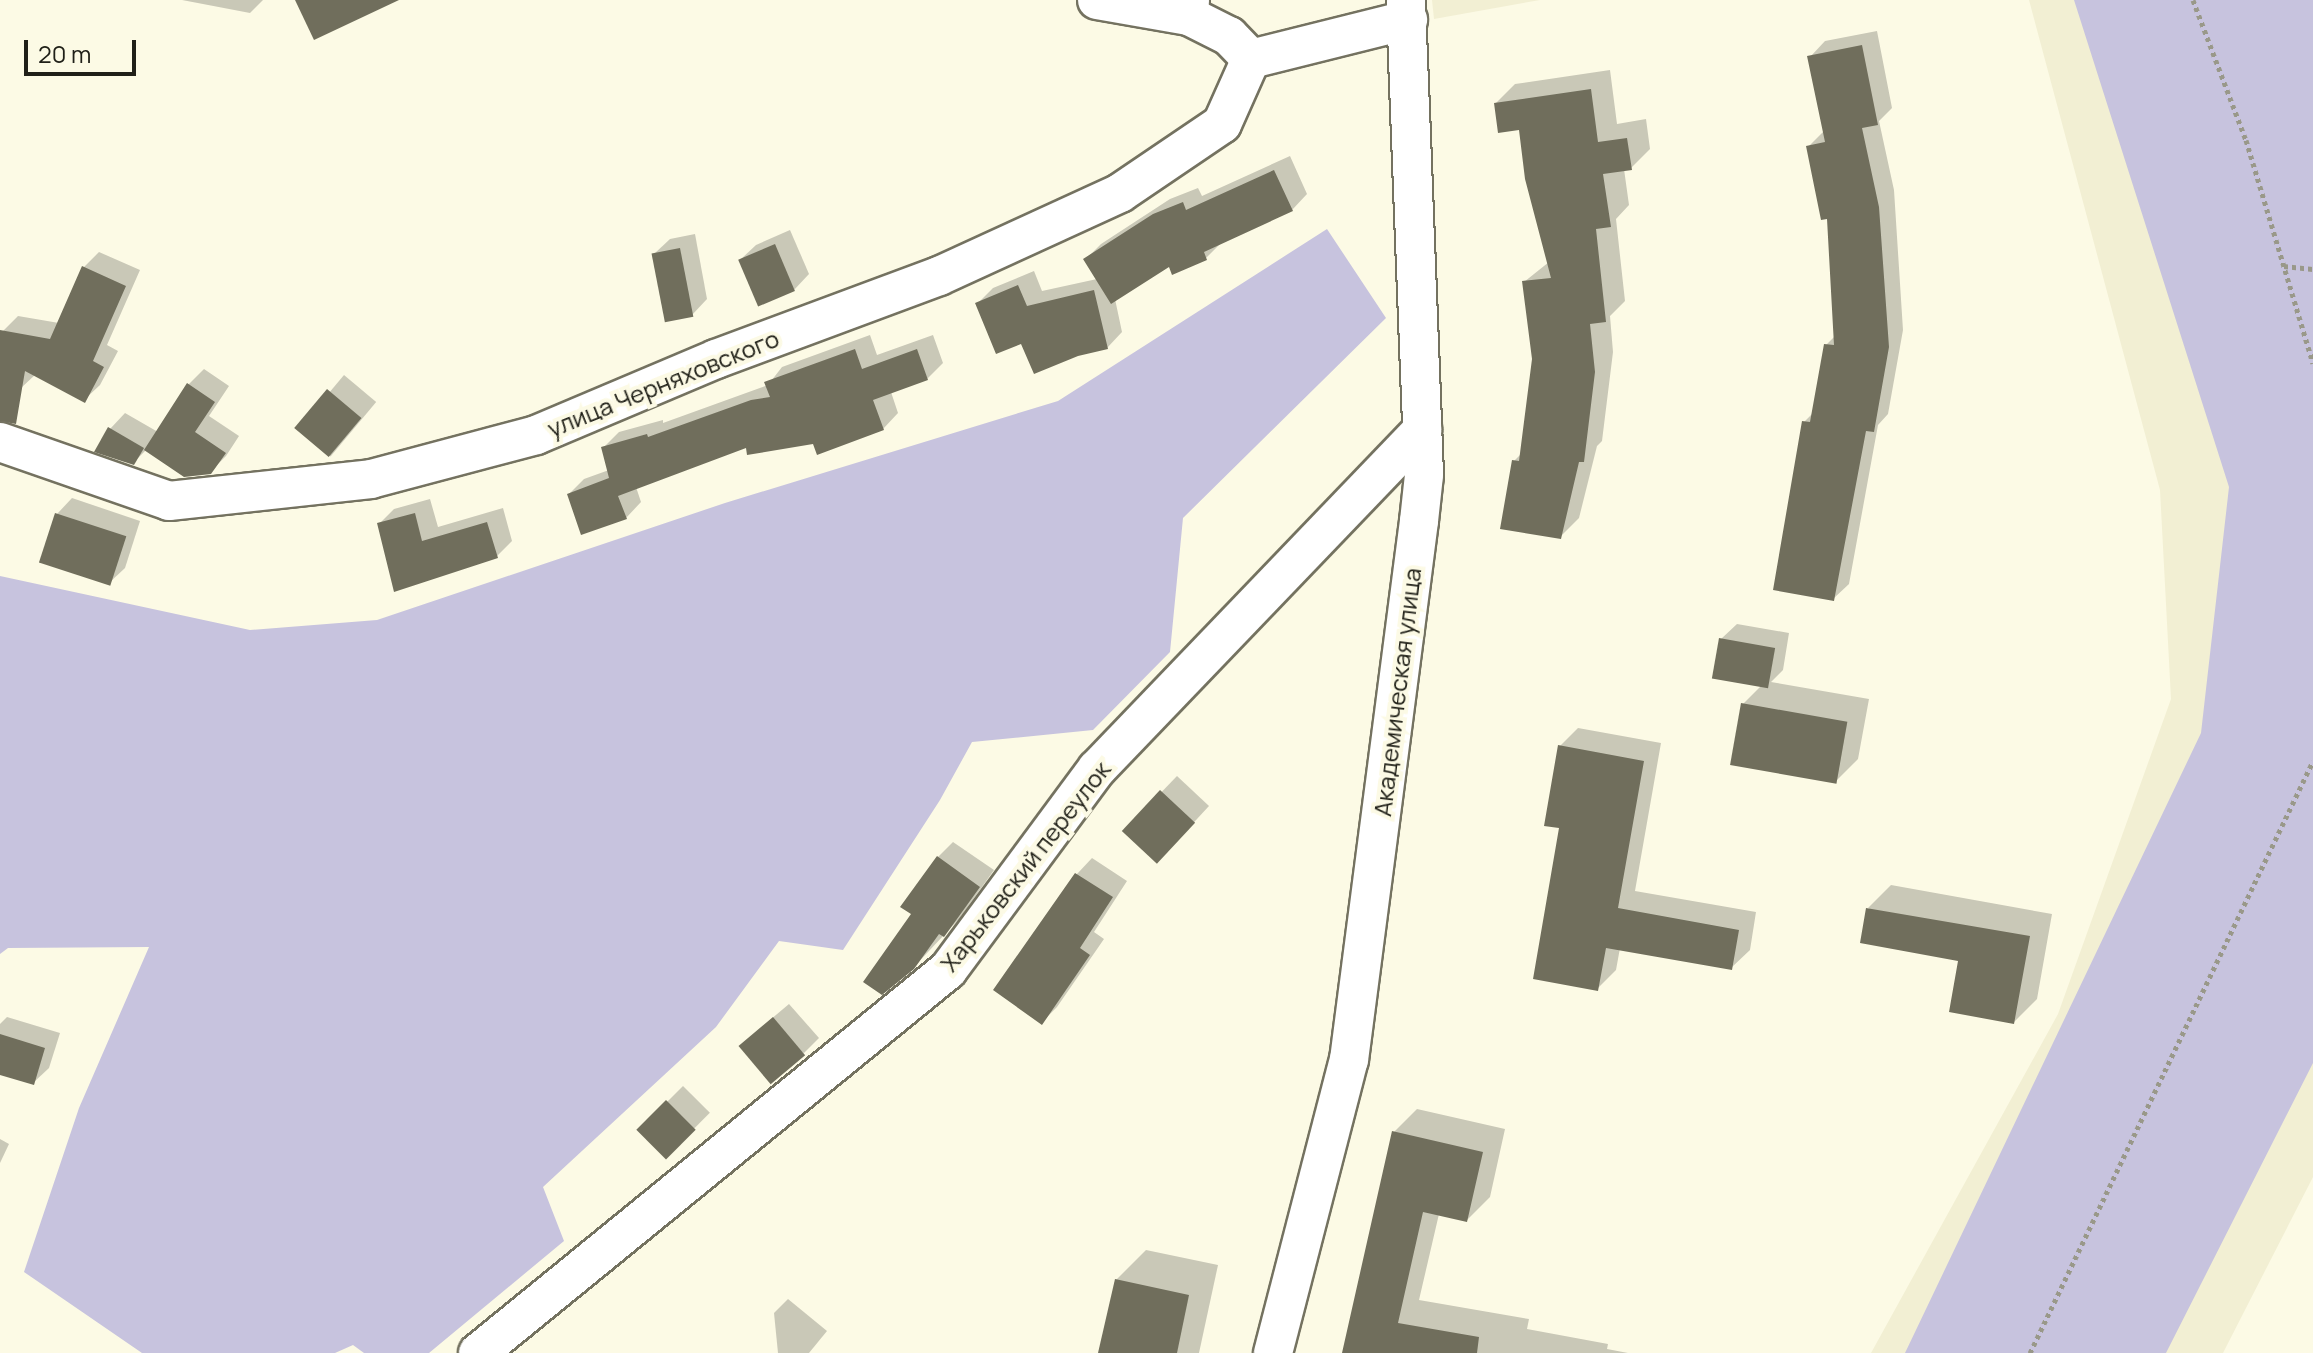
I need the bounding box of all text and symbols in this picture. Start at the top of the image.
scale bar [28,24,140,74]
text: 20 m [38,37,91,70]
street label: улица Черняховского [543,323,783,443]
street label: Академическая улица [1367,566,1427,818]
street label: Харьковский переулок [934,755,1116,977]

